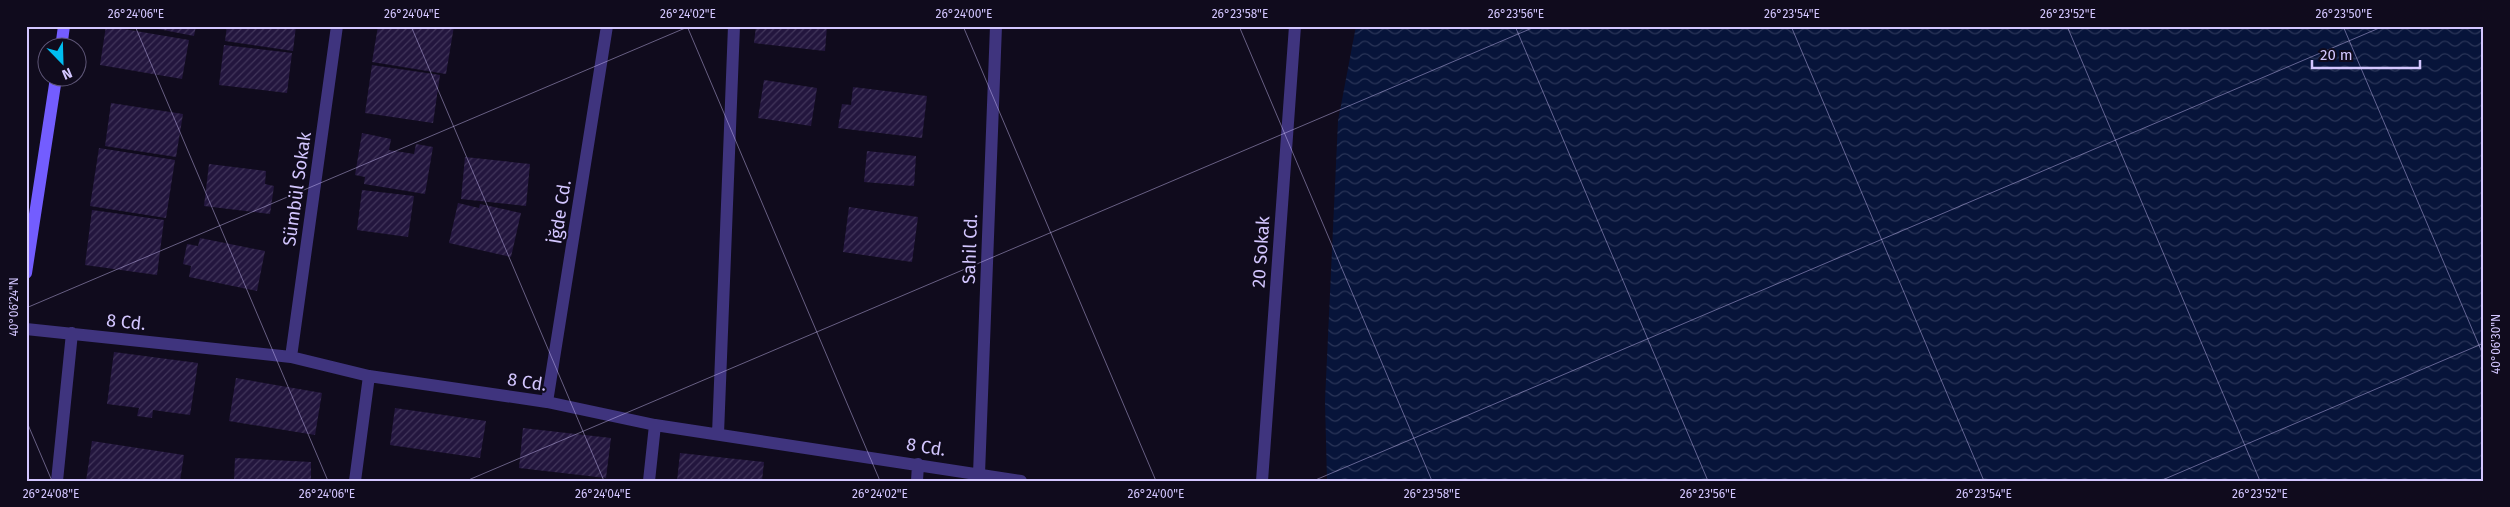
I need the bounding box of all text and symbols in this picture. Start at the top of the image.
text: 26°24'06"E [108,7,164,21]
text: 26°24'04"E [384,7,440,21]
text: 26°24'02"E [660,7,716,21]
text: 26°24'00"E [936,7,992,21]
text: 26°23'58"E [1212,7,1268,21]
text: 26°23'56"E [1488,7,1544,21]
text: 26°23'54"E [1764,7,1820,21]
text: 26°23'52"E [2040,7,2096,21]
text: 26°23'50"E [2316,7,2372,21]
north arrow [38,38,88,88]
scale bar [2312,38,2420,70]
text: 20 m [2320,46,2353,64]
text: N [59,64,74,83]
street label: Sümbül Sokak [278,130,316,248]
street label: İğde Cd. [544,178,576,246]
street label: Sahil Cd. [958,214,982,284]
street label: 20 Sokak [1248,215,1275,289]
text: 40°06'24"N [7,277,21,337]
street label: 8 Cd. [105,309,147,335]
text: 40°06'30"N [2489,314,2503,374]
street label: 8 Cd. [506,368,548,396]
street label: 8 Cd. [905,433,947,461]
text: 26°24'08"E [23,487,79,501]
text: 26°24'06"E [299,487,355,501]
text: 26°24'04"E [575,487,631,501]
text: 26°24'02"E [852,487,908,501]
text: 26°24'00"E [1128,487,1184,501]
text: 26°23'58"E [1404,487,1460,501]
text: 26°23'56"E [1680,487,1736,501]
text: 26°23'54"E [1956,487,2012,501]
text: 26°23'52"E [2232,487,2288,501]

